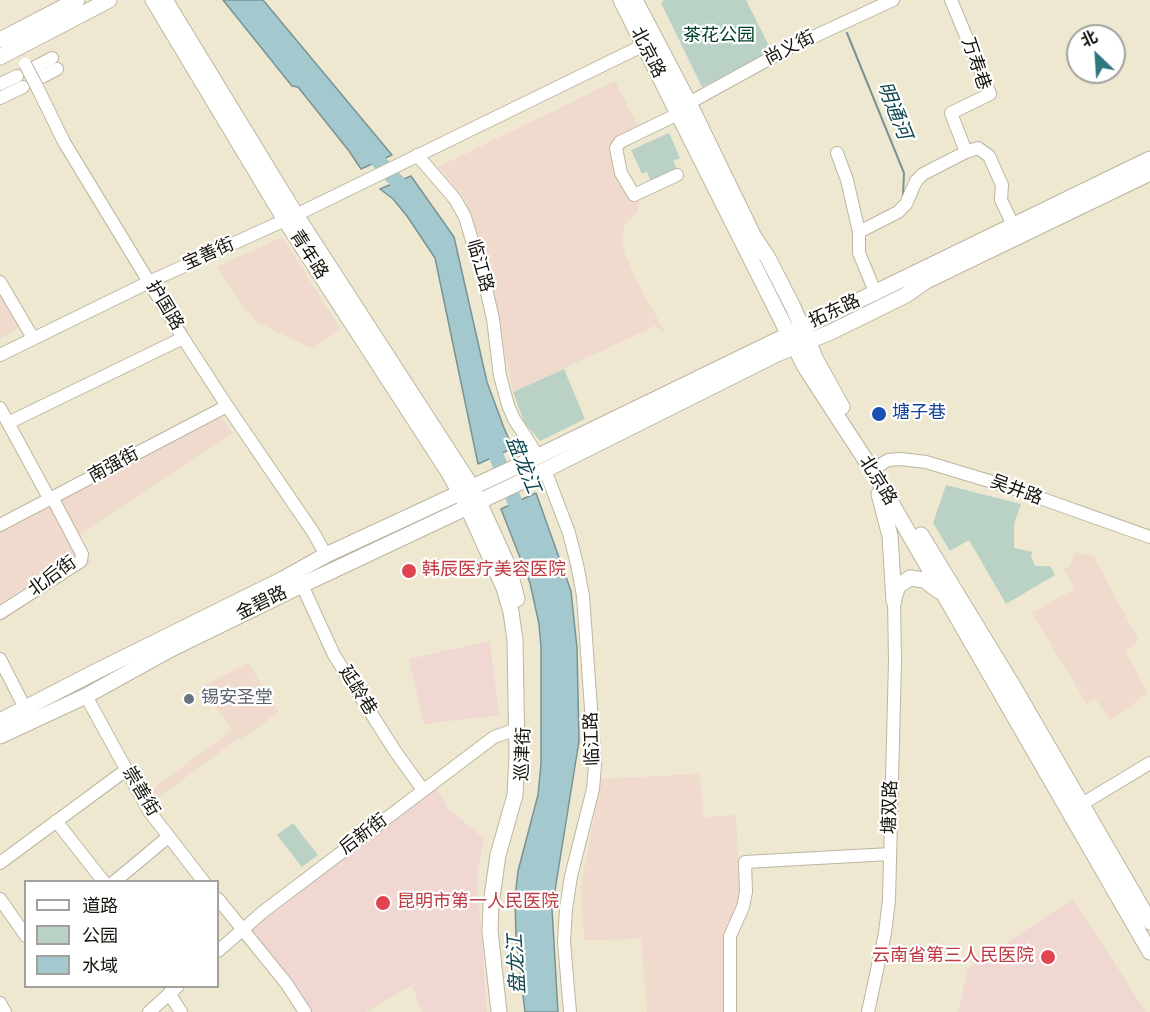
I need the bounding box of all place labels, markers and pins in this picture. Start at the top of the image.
place label: 塘子巷 [892,403,946,425]
marker: 塘子巷 [870,405,888,423]
place label: 韩辰医疗美容医院 [422,560,566,582]
marker: 韩辰医疗美容医院 [400,562,418,580]
place label: 锡安圣堂 [201,688,273,710]
marker: 锡安圣堂 [182,692,196,706]
place label: 昆明市第一人民医院 [397,892,559,914]
marker: 昆明市第一人民医院 [374,894,392,912]
place label: 云南省第三人民医院 [872,946,1034,968]
marker: 云南省第三人民医院 [1039,948,1057,966]

